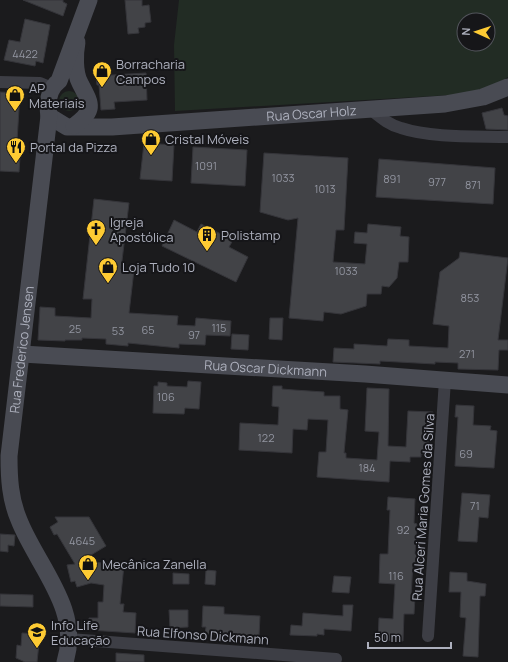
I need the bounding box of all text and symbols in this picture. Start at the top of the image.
north arrow [456,12,496,52]
text: N [458,27,473,36]
house number: 4422 [12,46,38,61]
place label: Borracharia Campos [116,55,185,88]
shop icon: Borracharia Campos [91,60,113,88]
place label: AP Materiais [29,79,85,112]
shop icon: AP Materiais [4,84,26,112]
street label: Rua Oscar Holz [266,101,357,125]
shop icon: Cristal Móveis [140,128,162,156]
place label: Cristal Móveis [165,130,249,148]
restaurant icon: Portal da Pizza [5,136,27,164]
place label: Portal da Pizza [30,138,117,156]
house number: 1091 [195,158,217,173]
house number: 1033 [271,170,295,185]
house number: 891 [383,171,401,186]
house number: 977 [428,174,446,189]
house number: 871 [465,177,481,192]
house number: 1013 [314,181,336,196]
place label: Igreja Apostólica [110,213,173,246]
church icon: Igreja Apostólica [85,218,107,246]
building icon: Polistamp [196,224,218,252]
place label: Polistamp [221,226,281,244]
shop icon: Loja Tudo 10 [97,256,119,284]
place label: Loja Tudo 10 [122,258,195,276]
house number: 1033 [334,263,358,278]
street label: Rua Frederico Jensen [5,285,38,414]
house number: 853 [461,290,479,305]
house number: 115 [212,320,226,335]
house number: 25 [69,321,81,336]
house number: 65 [141,322,155,337]
house number: 53 [112,323,124,338]
house number: 97 [188,327,200,342]
house number: 271 [459,346,475,361]
street label: Rua Oscar Dickmann [204,356,327,381]
house number: 106 [157,389,175,404]
street label: Rua Alceri Maria Gomes da Silva [407,413,439,601]
house number: 122 [258,430,274,445]
house number: 69 [459,446,473,461]
house number: 184 [358,460,376,475]
house number: 71 [470,498,480,513]
house number: 92 [396,522,410,537]
house number: 4645 [69,533,95,548]
shop icon: Mecânica Zanella [77,553,99,581]
place label: Mecânica Zanella [102,555,206,573]
house number: 116 [388,568,404,583]
place label: Info Life Educação [51,616,111,649]
school or university icon: Info Life Educação [26,621,48,649]
street label: Rua Elfonso Dickmann [136,621,270,649]
scale bar [368,624,451,650]
text: 50 m [374,629,401,646]

